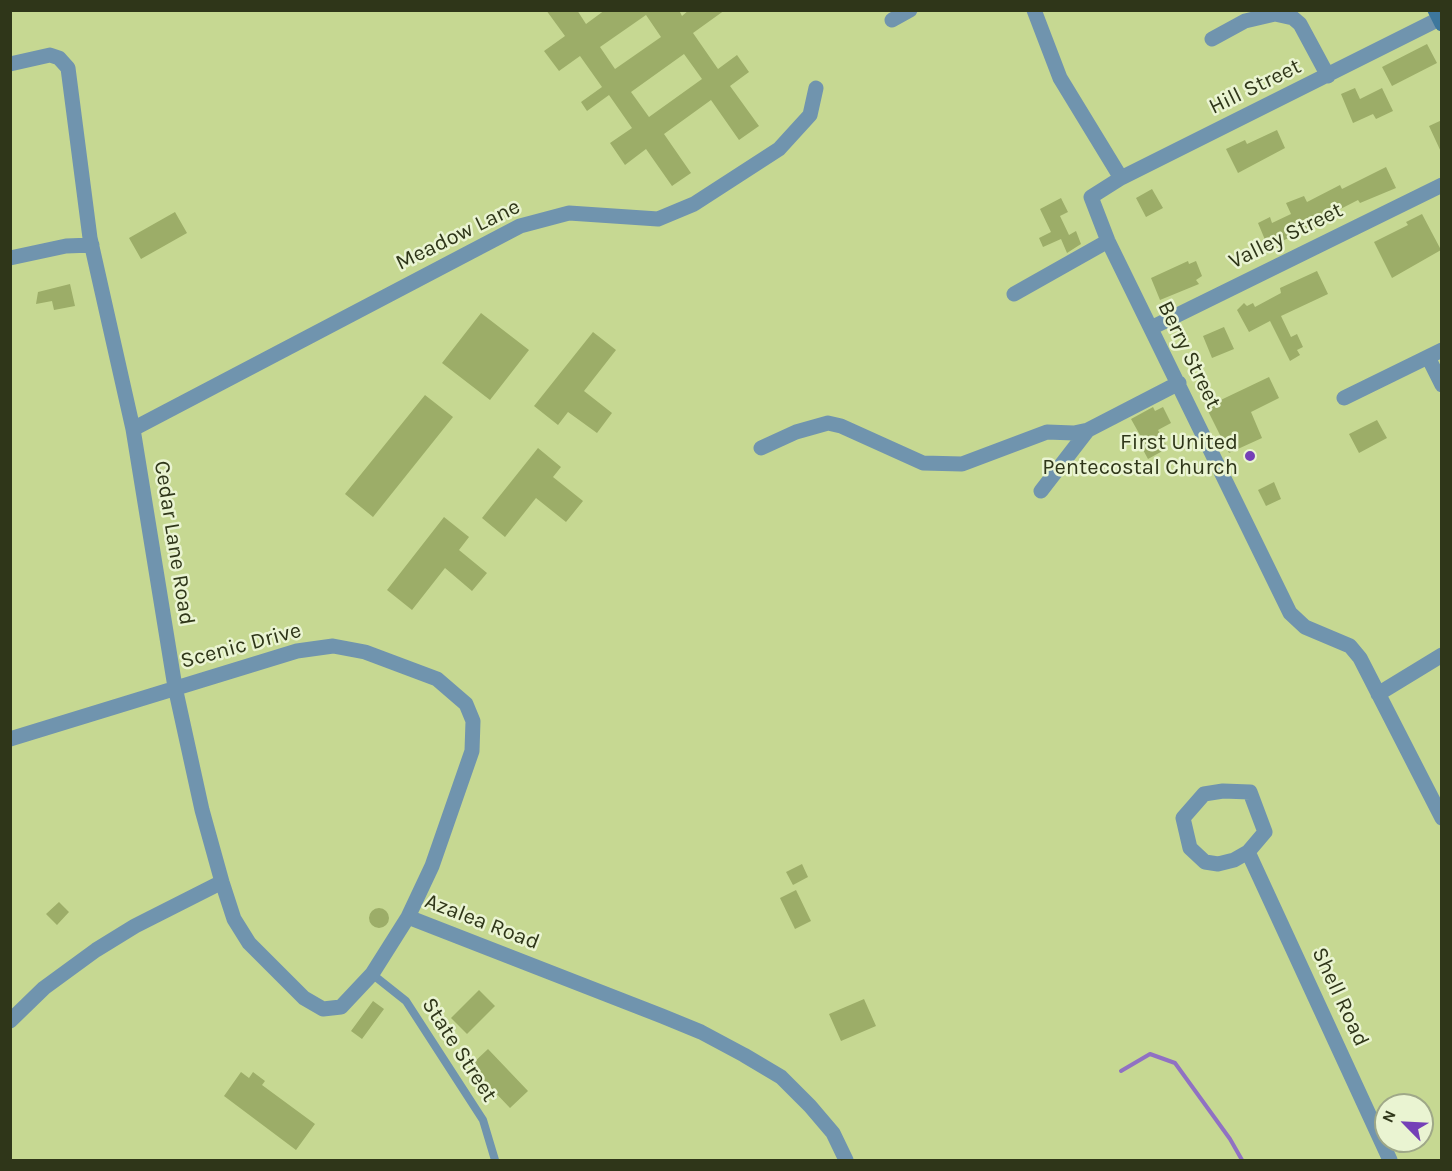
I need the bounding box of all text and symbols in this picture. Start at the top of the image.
street label: Hill Street [1205,53,1305,121]
street label: Meadow Lane [391,193,525,277]
street label: Valley Street [1225,197,1347,275]
street label: Berry Street [1152,297,1226,413]
place label: First United Pentecostal Church [1042,430,1238,482]
marker: First United Pentecostal Church [1243,449,1257,463]
street label: Cedar Lane Road [148,459,200,627]
street label: Scenic Drive [178,617,304,675]
street label: Azalea Road [421,888,543,956]
street label: Shell Road [1306,943,1374,1051]
street label: State Street [416,993,502,1107]
north arrow [1374,1093,1434,1153]
text: N [1378,1107,1400,1125]

